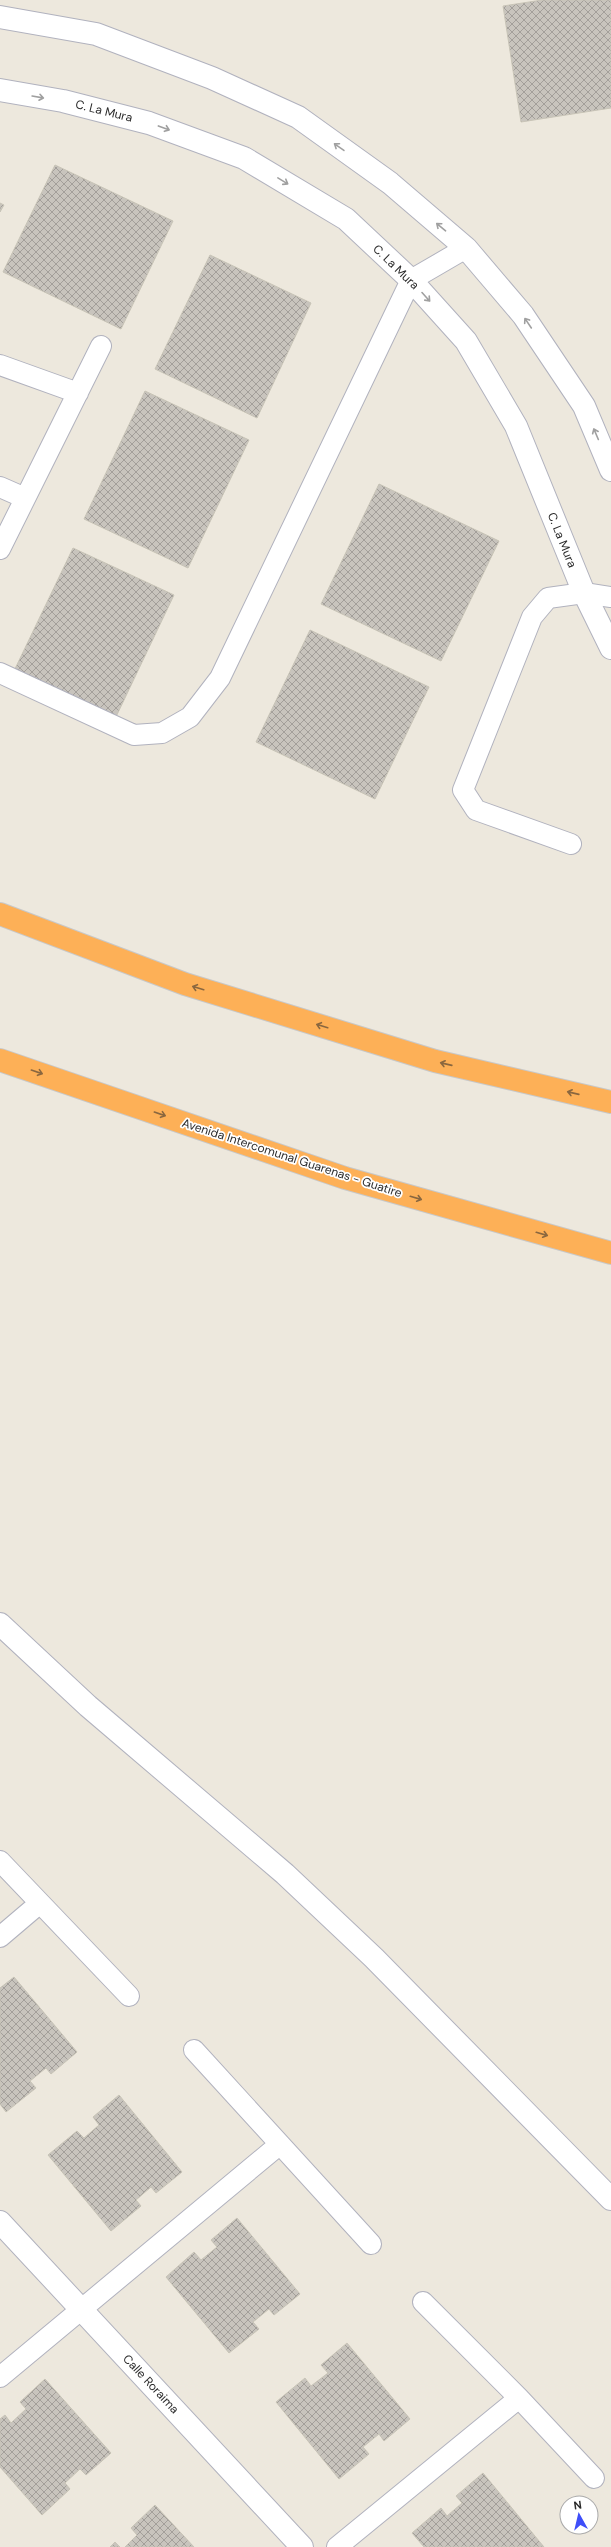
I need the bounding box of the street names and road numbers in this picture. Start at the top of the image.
street label: C. La Mura [74,96,134,126]
street label: C. La Mura [370,241,422,293]
street label: C. La Mura [544,510,580,570]
street label: Avenida Intercomunal Guarenas - Guatire [180,1115,404,1201]
street label: Calle Roraima [119,2351,183,2417]

